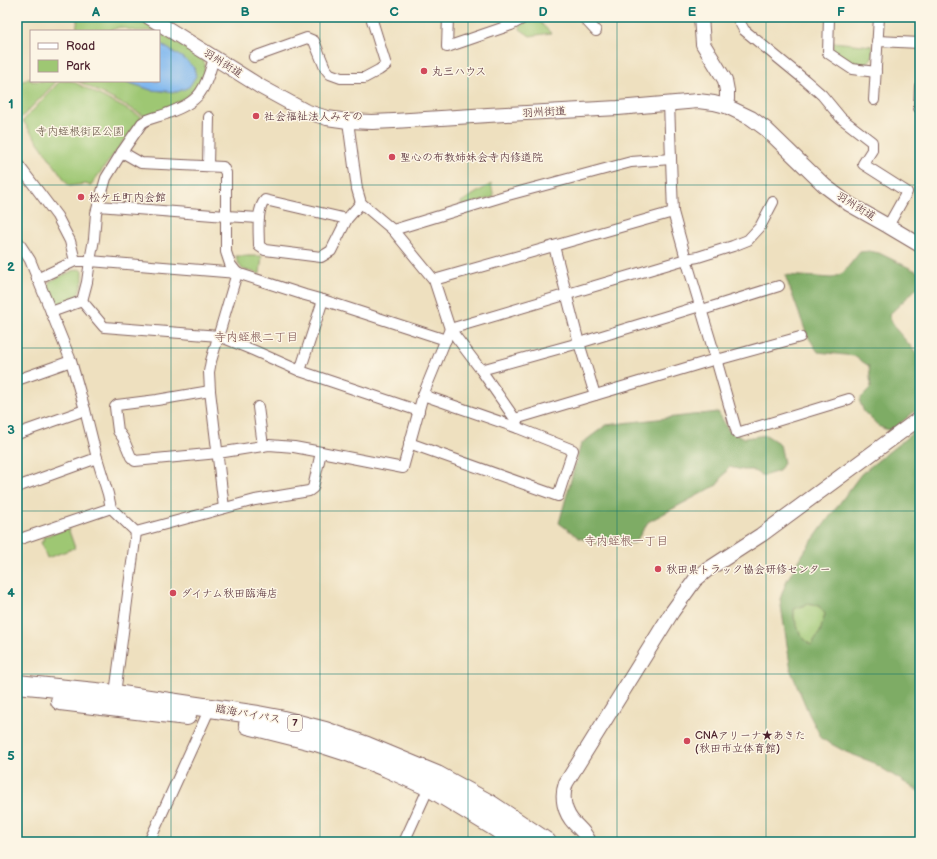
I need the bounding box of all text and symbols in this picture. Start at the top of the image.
text: A [91,4,100,20]
text: B [240,4,250,20]
text: C [389,4,399,20]
text: D [538,4,548,20]
text: E [688,4,697,20]
text: F [837,4,845,20]
legend [30,30,160,82]
text: Road [66,39,95,54]
street label: 羽州街道 [201,46,245,80]
text: Park [66,59,90,74]
place label: 丸三ハウス [432,65,486,78]
marker: 丸三ハウス [419,66,429,76]
text: 1 [8,96,14,112]
street label: 羽州街道 [522,104,566,120]
place label: 社会福祉法人みその [264,110,363,123]
marker: 社会福祉法人みその [251,111,261,121]
park label: 寺内蛭根街区公園 [36,125,124,138]
place label: 聖心の布教姉妹会寺内修道院 [400,151,543,164]
marker: 聖心の布教姉妹会寺内修道院 [387,152,397,162]
street label: 羽州街道 [834,189,878,223]
place label: 松ケ丘町内会館 [89,191,166,204]
marker: 松ケ丘町内会館 [76,192,86,202]
text: 2 [7,259,15,275]
district label: 寺内蛭根二丁目 [214,330,298,345]
text: 3 [7,422,15,438]
district label: 寺内蛭根一丁目 [584,534,668,549]
place label: 秋田県トラック協会研修センター [666,563,831,576]
marker: 秋田県トラック協会研修センター [653,564,663,574]
text: 4 [7,585,15,601]
place label: ダイナム秋田臨海店 [181,587,278,600]
marker: ダイナム秋田臨海店 [168,588,178,598]
street label: 臨海バイパス [214,702,282,726]
road number: 7 [288,715,302,731]
place label: CNAアリーナ★あきた (秋田市立体育館) [695,729,806,755]
marker: CNAアリーナ★あきた (秋田市立体育館) [682,736,692,746]
text: 5 [7,748,15,764]

